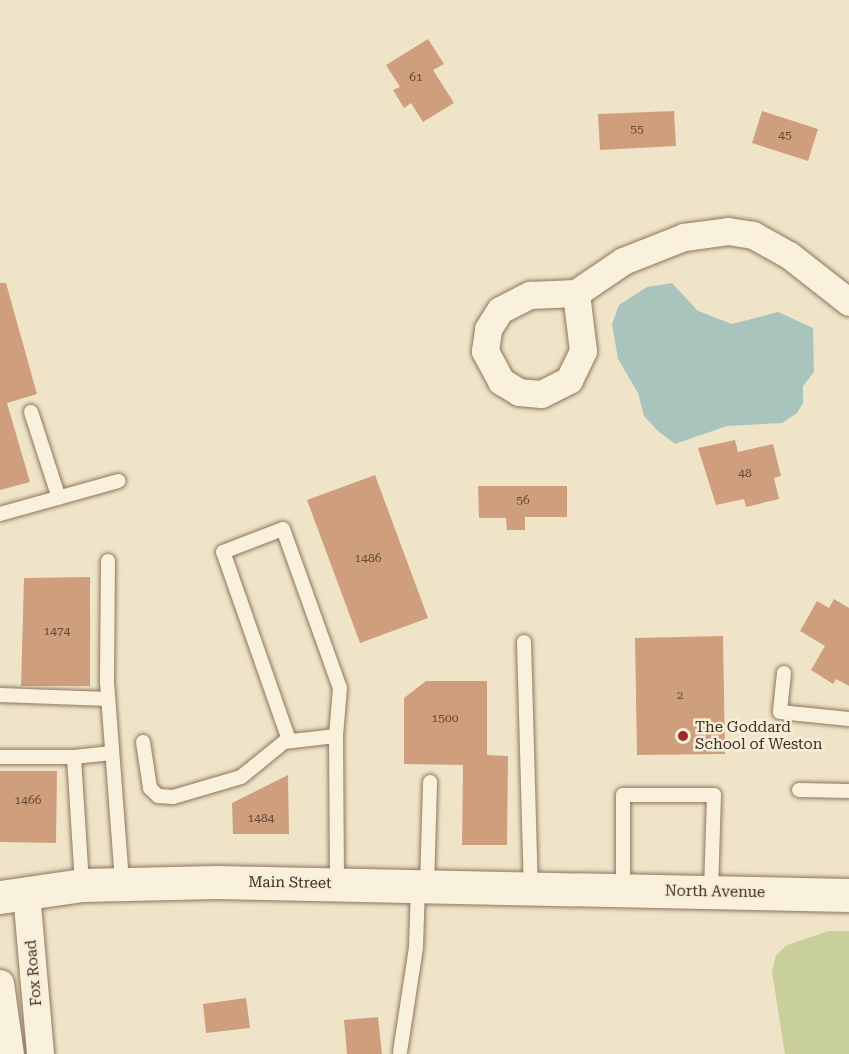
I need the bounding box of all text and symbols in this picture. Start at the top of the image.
house number: 61 [409,71,423,85]
house number: 55 [630,123,644,137]
house number: 45 [778,129,792,143]
house number: 48 [738,467,752,481]
house number: 56 [516,494,530,508]
house number: 1486 [355,552,381,566]
house number: 1474 [44,625,70,639]
house number: 2 [677,689,683,703]
house number: 1500 [432,712,458,726]
place label: The Goddard School of Weston [695,718,822,753]
marker: The Goddard School of Weston [676,729,690,743]
house number: 1466 [15,794,41,808]
house number: 1484 [248,812,274,826]
street label: Main Street [248,873,332,893]
street label: North Avenue [665,882,765,902]
street label: Fox Road [22,939,46,1007]

